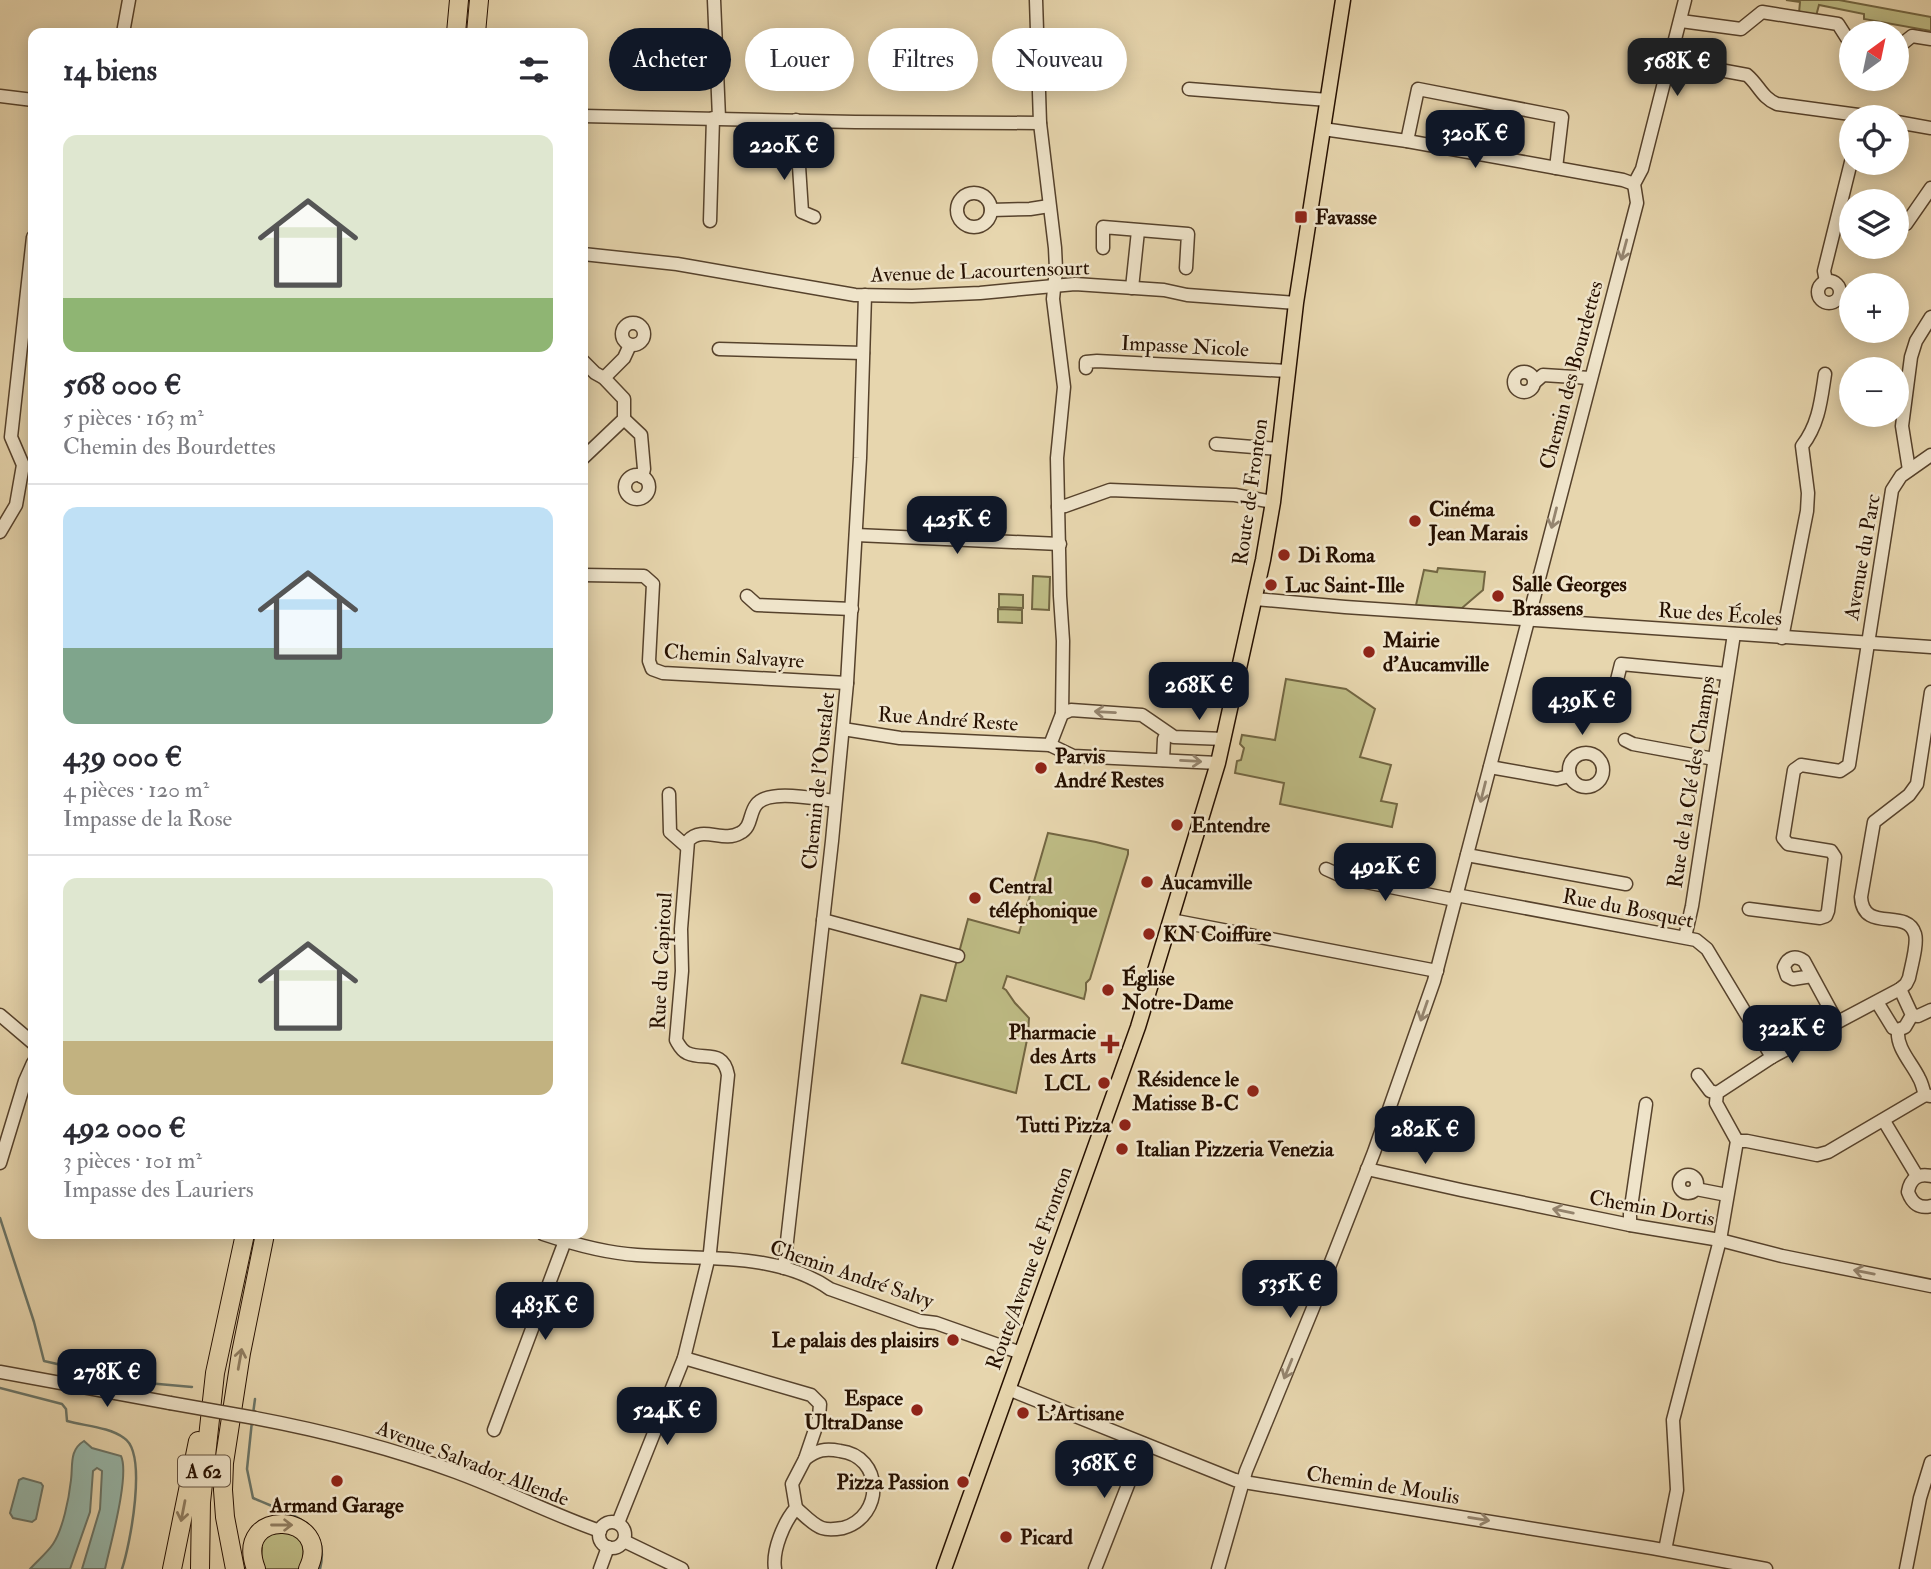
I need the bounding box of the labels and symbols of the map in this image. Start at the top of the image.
north arrow [1839,21,1909,91]
pin: 568K € [1620,38,1734,98]
pin: 320K € [1418,110,1532,170]
pin: 220K € [727,122,841,182]
place label: Favasse [1315,204,1377,231]
marker: Favasse [1293,209,1309,225]
one-way arrow [1617,238,1630,261]
street label: Avenue de Lacourtensourt [869,254,1090,289]
street label: Chemin des Bourdettes [1533,278,1610,472]
street label: Impasse Nicole [1120,330,1250,363]
street label: Route de Fronton [1227,417,1274,567]
street label: Avenue du Parc [1838,491,1887,623]
pin: 425K € [900,496,1014,556]
place label: Cinéma Jean Marais [1428,496,1528,547]
one-way arrow [1547,506,1560,529]
marker: Cinéma Jean Marais [1407,513,1423,529]
place label: Di Roma [1298,542,1376,569]
marker: Di Roma [1276,547,1292,563]
place label: Salle Georges Brassens [1512,571,1627,622]
place label: Luc Saint-Ille [1285,572,1404,599]
marker: Luc Saint-Ille [1263,577,1279,593]
marker: Salle Georges Brassens [1490,588,1506,604]
street label: Rue des Écoles [1657,597,1783,632]
place label: Mairie d'Aucamville [1382,627,1489,678]
street label: Chemin Salvayre [663,638,805,675]
marker: Mairie d'Aucamville [1361,644,1377,660]
pin: 268K € [1142,662,1256,722]
street label: Rue de la Clé des Champs [1661,674,1722,890]
pin: 439K € [1525,678,1639,737]
street label: Chemin de l'Oustalet [796,691,841,871]
street label: Rue André Reste [877,701,1019,738]
one-way arrow [1094,705,1117,718]
place label: Parvis André Restes [1054,743,1164,794]
one-way arrow [1179,755,1202,768]
marker: Parvis André Restes [1033,760,1049,776]
one-way arrow [1476,780,1489,802]
place label: Entendre [1191,812,1270,839]
marker: Entendre [1169,817,1185,833]
pin: 492K € [1328,844,1442,903]
place label: Aucamville [1160,869,1252,896]
place label: Central téléphonique [989,873,1097,924]
marker: Aucamville [1139,874,1155,890]
street label: Rue du Bosquet [1560,883,1696,934]
marker: Central téléphonique [967,890,983,906]
street label: Rue du Capitoul [644,891,679,1030]
place label: KN Coiffure [1163,921,1272,948]
marker: KN Coiffure [1141,926,1157,942]
place label: Église Notre-Dame [1121,965,1234,1016]
marker: Église Notre-Dame [1100,982,1116,998]
one-way arrow [1417,1000,1429,1022]
pin: 322K € [1735,1006,1849,1065]
place label: Pharmacie des Arts [1009,1019,1096,1070]
marker: Pharmacie des Arts [1102,1036,1118,1052]
place label: Résidence le Matisse B-C [1131,1066,1239,1117]
place label: LCL [1044,1070,1091,1097]
marker: LCL [1096,1075,1112,1091]
marker: Résidence le Matisse B-C [1245,1083,1261,1099]
pin: 282K € [1368,1106,1482,1166]
place label: Tutti Pizza [1015,1112,1112,1139]
marker: Tutti Pizza [1117,1117,1133,1133]
place label: Italian Pizzeria Venezia [1136,1136,1335,1163]
marker: Italian Pizzeria Venezia [1114,1141,1130,1157]
street label: Route/Avenue de Fronton [980,1163,1079,1374]
street label: Chemin Dortis [1587,1184,1717,1233]
one-way arrow [1552,1204,1575,1218]
street label: Chemin André Salvy [766,1234,938,1315]
pin: 535K € [1233,1260,1347,1320]
one-way arrow [1853,1264,1876,1278]
pin: 483K € [488,1282,602,1342]
place label: Le palais des plaisirs [772,1327,939,1354]
marker: Le palais des plaisirs [945,1332,961,1348]
one-way arrow [234,1348,247,1371]
pin: 278K € [50,1350,164,1409]
one-way arrow [1281,1358,1294,1380]
place label: Espace UltraDanse [804,1385,903,1436]
pin: 524K € [610,1388,724,1447]
place label: L'Artisane [1037,1400,1124,1427]
marker: Espace UltraDanse [909,1402,925,1418]
marker: L'Artisane [1015,1405,1031,1421]
street label: Avenue Salvador Allende [372,1414,573,1513]
pin: 368K € [1047,1440,1161,1500]
road number: A 62 [178,1456,230,1486]
street label: Chemin de Moulis [1304,1460,1462,1511]
place label: Pizza Passion [837,1469,949,1496]
marker: Armand Garage [329,1473,345,1489]
marker: Pizza Passion [955,1474,971,1490]
place label: Armand Garage [269,1492,404,1519]
one-way arrow [176,1500,189,1522]
one-way arrow [1468,1513,1490,1526]
one-way arrow [270,1518,293,1532]
place label: Picard [1020,1524,1073,1551]
marker: Picard [998,1529,1014,1545]

